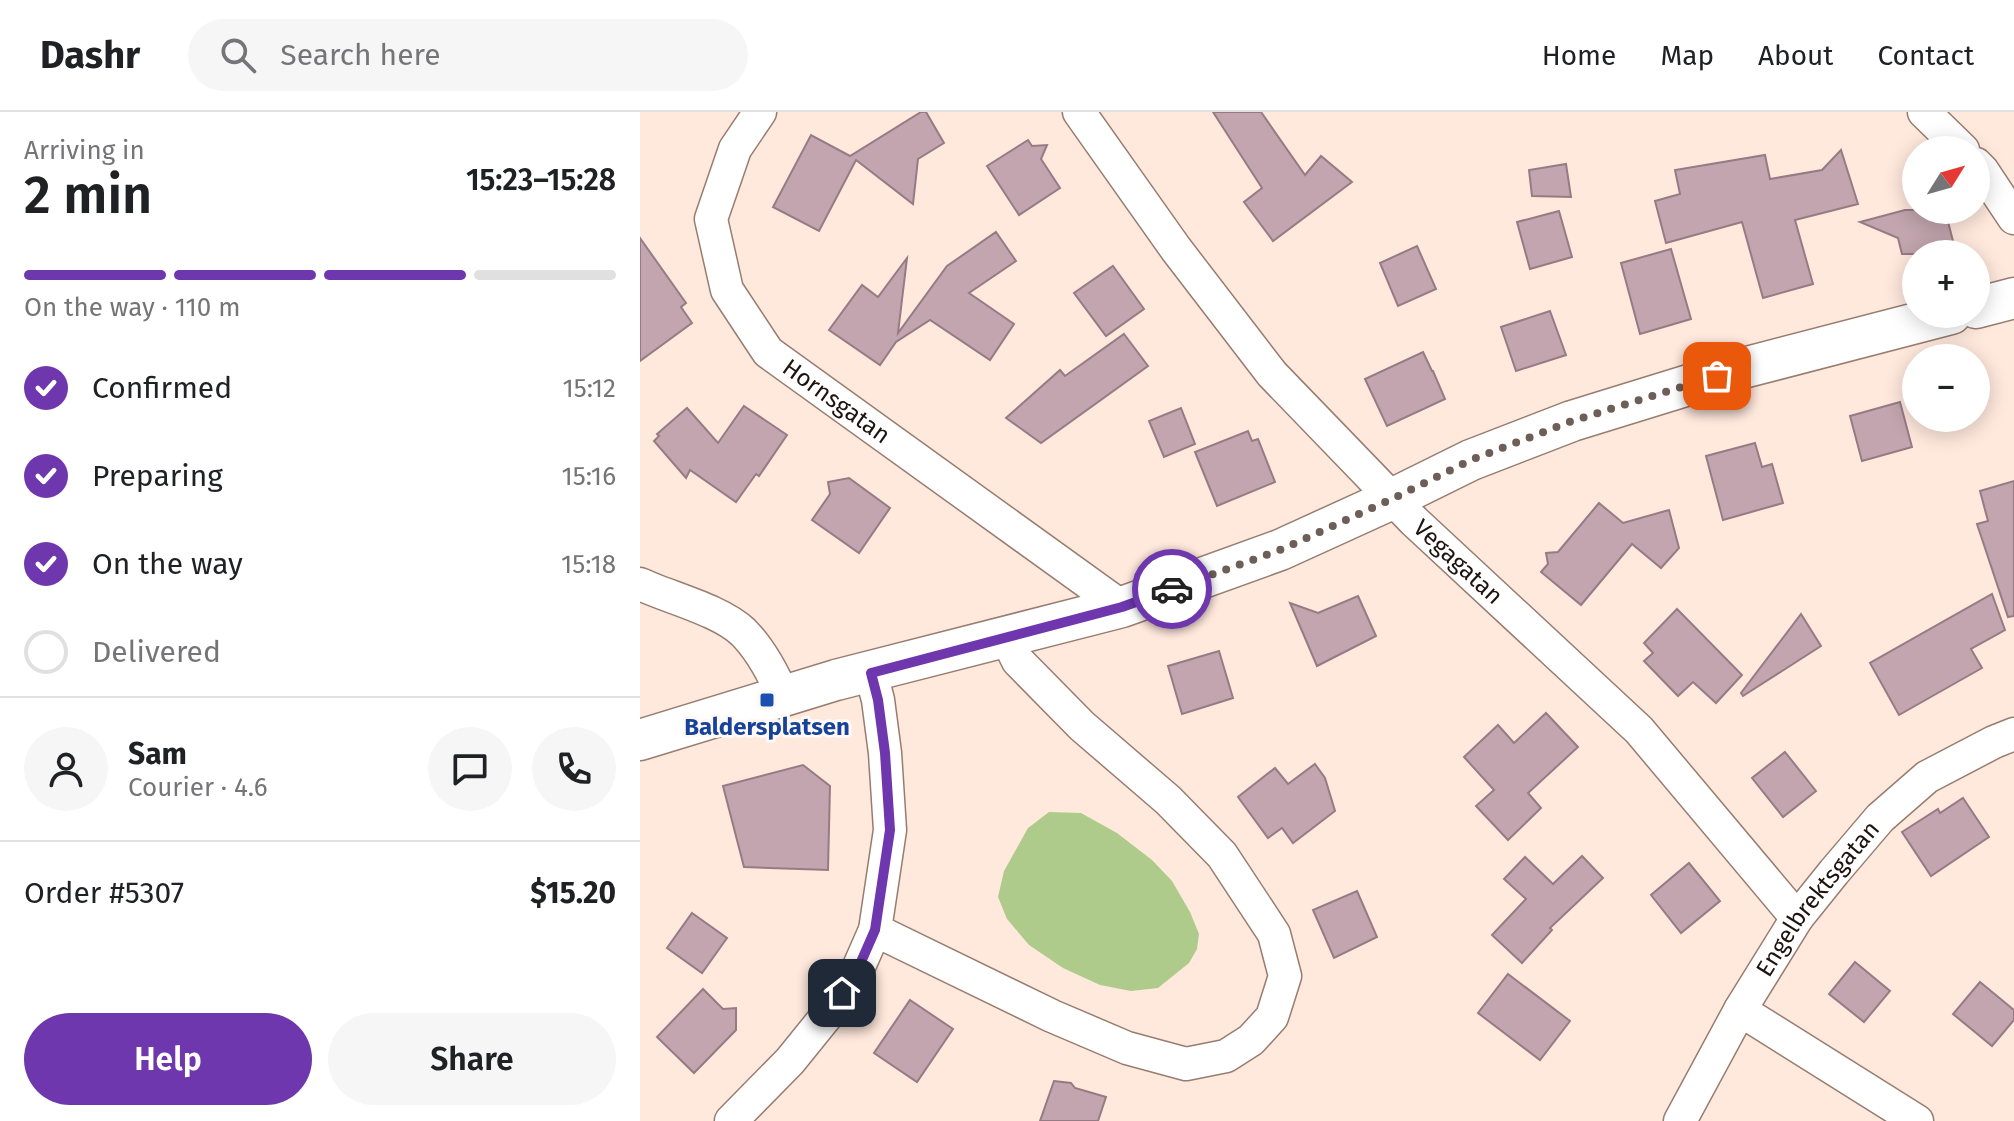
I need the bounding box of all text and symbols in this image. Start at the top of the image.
search box [188,19,748,91]
text: Dashr [40,32,140,78]
icon: search [216,33,260,77]
text: Search here [280,37,441,73]
text: Home [1542,39,1616,72]
text: Map [1660,39,1714,72]
text: About [1758,39,1833,72]
text: Contact [1877,39,1974,72]
text: Arriving in [24,135,145,166]
north arrow [1902,136,1990,224]
map controls [1902,136,1990,432]
text: 15:23–15:28 [466,162,616,198]
text: 2 min [24,164,152,227]
button: + [1902,240,1990,328]
text: On the way · 110 m [24,292,241,323]
pin [1683,342,1751,410]
button: − [1902,344,1990,432]
street label: Hornsgatan [777,353,896,449]
icon: bag [1695,354,1739,398]
icon: check [24,366,68,410]
text: Confirmed [92,370,232,406]
text: 15:12 [562,373,616,404]
icon: check [24,454,68,498]
text: Preparing [92,458,223,494]
text: 15:16 [561,461,616,492]
street label: Vegagatan [1408,514,1508,610]
icon: check [24,542,68,586]
text: On the way [92,546,243,582]
text: 15:18 [561,549,616,580]
courier [1132,549,1212,629]
icon: car [1150,567,1194,611]
text: Delivered [92,634,221,670]
marker: Baldersplatsen [758,691,776,709]
place label: Baldersplatsen [684,713,850,741]
button: person [24,727,108,811]
button: chat [428,727,512,811]
button: phone [532,727,616,811]
text: Sam [128,736,187,772]
text: Courier · 4.6 [128,772,268,803]
street label: Engelbrektsgatan [1750,815,1885,982]
text: Order #5307 [24,875,184,911]
text: $15.20 [530,875,616,911]
pin [808,959,876,1027]
icon: home [820,971,864,1015]
button: Help [24,1013,312,1105]
button: Share [328,1013,616,1105]

